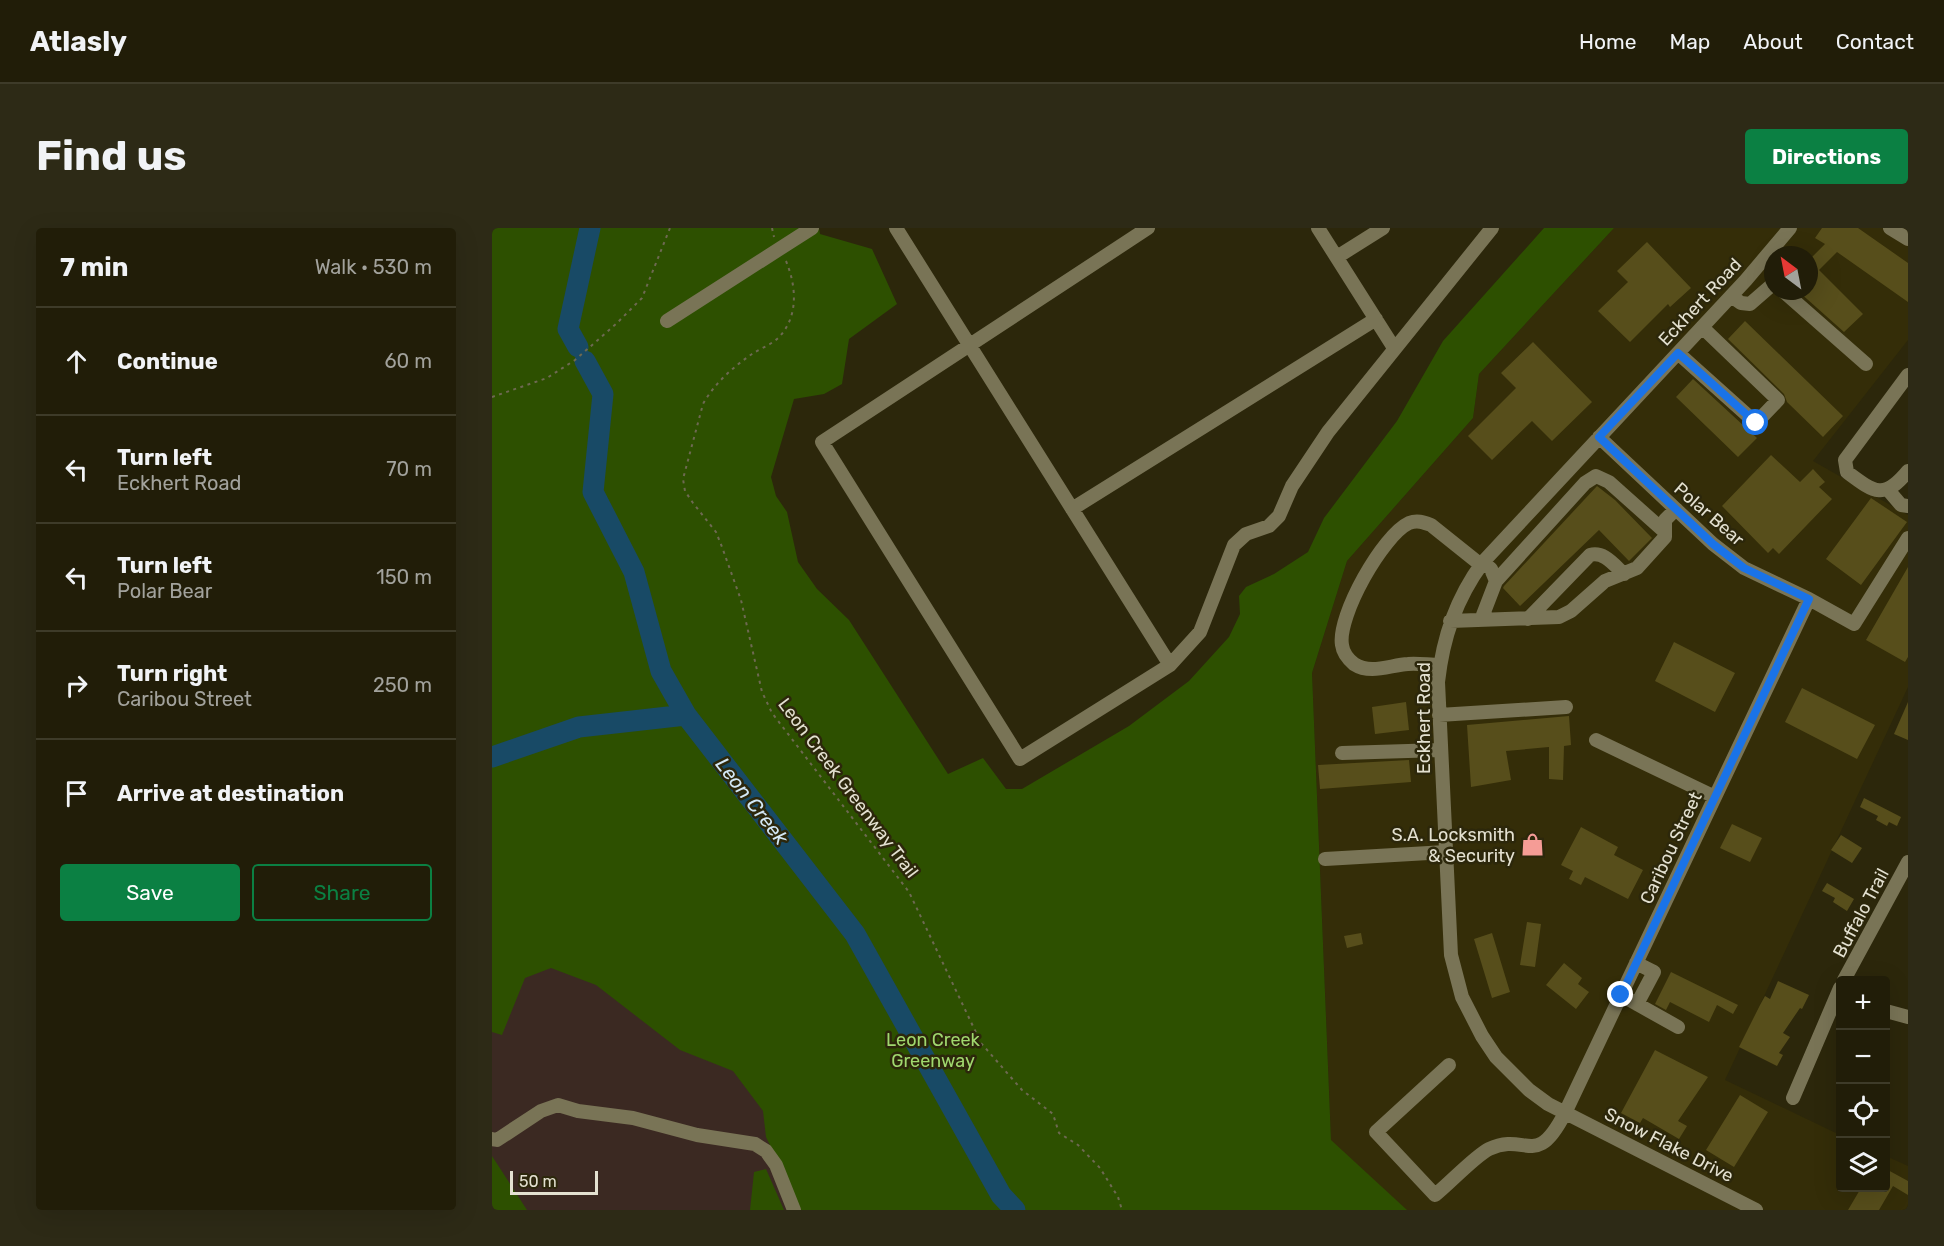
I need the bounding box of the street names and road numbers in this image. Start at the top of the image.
street label: Eckhert Road [1654,254,1746,350]
street label: Polar Bear [1669,478,1749,551]
street label: Eckhert Road [1413,662,1435,774]
street label: Leon Creek Greenway Trail [773,694,923,882]
street label: Caribou Street [1635,788,1707,908]
street label: Buffalo Trail [1828,865,1894,961]
street label: Snow Flake Drive [1601,1103,1737,1187]

